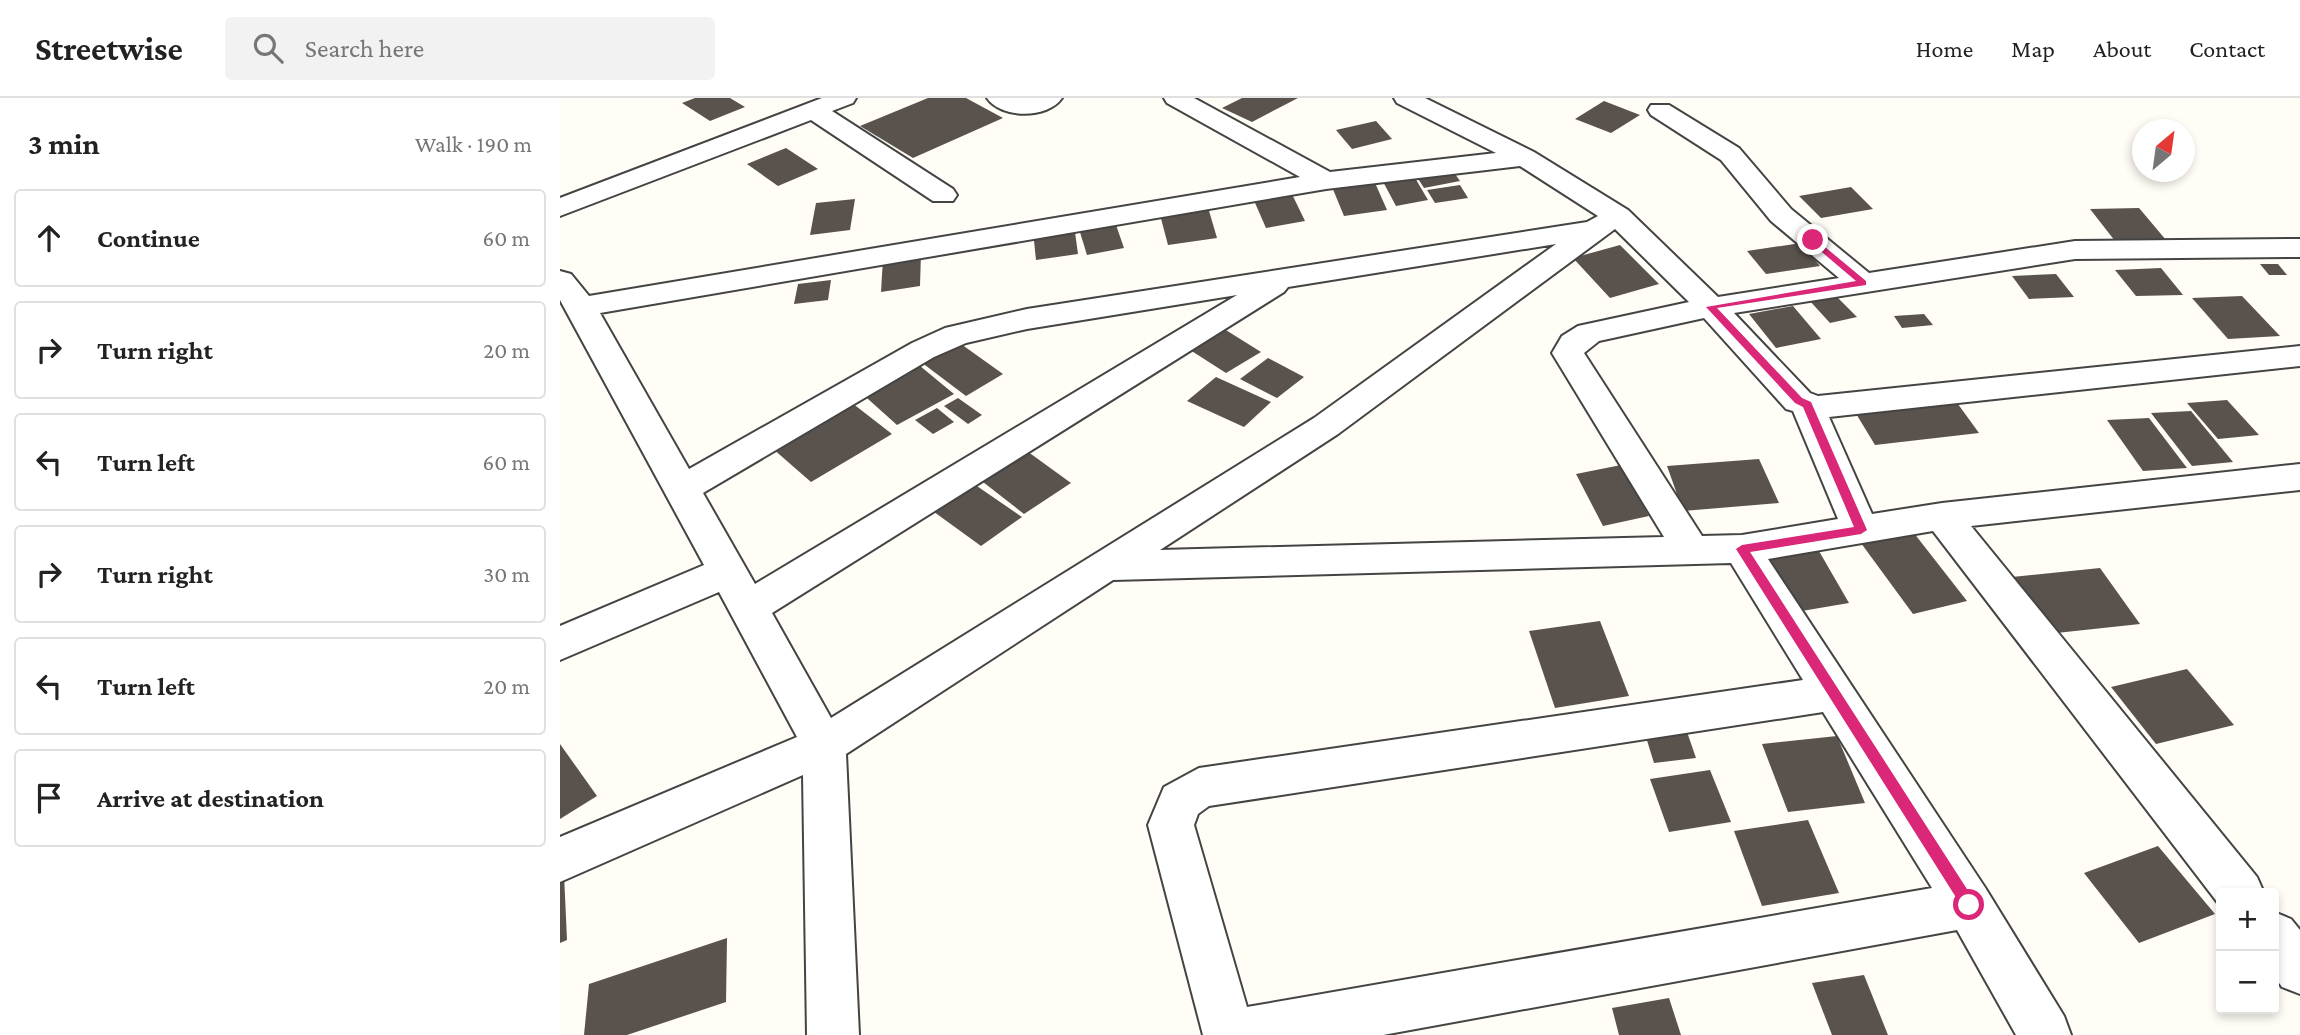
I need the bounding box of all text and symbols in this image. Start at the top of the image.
search box [225,17,715,80]
icon: search [249,29,287,67]
text: Streetwise [35,30,183,67]
text: Search here [305,34,424,63]
text: Home [1916,35,1973,62]
text: Map [2011,35,2055,62]
text: About [2093,35,2151,62]
text: Contact [2189,35,2265,62]
north arrow [2132,119,2195,182]
text: 3 min [28,127,100,160]
text: Walk · 190 m [415,131,532,157]
icon: ahead [30,219,68,257]
text: Continue [97,224,200,253]
route end [1797,224,1828,255]
text: 60 m [483,225,530,251]
icon: right [30,331,68,369]
text: Turn right [97,336,213,365]
text: 20 m [483,337,530,363]
icon: left [30,443,68,481]
text: Turn left [97,448,195,477]
text: 60 m [483,449,530,475]
icon: right [30,555,68,593]
text: Turn right [97,560,213,589]
text: 30 m [483,561,530,587]
icon: left [30,667,68,705]
text: Turn left [97,672,195,701]
text: 20 m [483,673,530,699]
icon: arrive [30,779,68,817]
text: Arrive at destination [97,784,324,813]
map controls [2216,888,2279,1014]
button: + [2216,888,2279,951]
route start [1953,889,1984,920]
button: − [2216,951,2279,1014]

